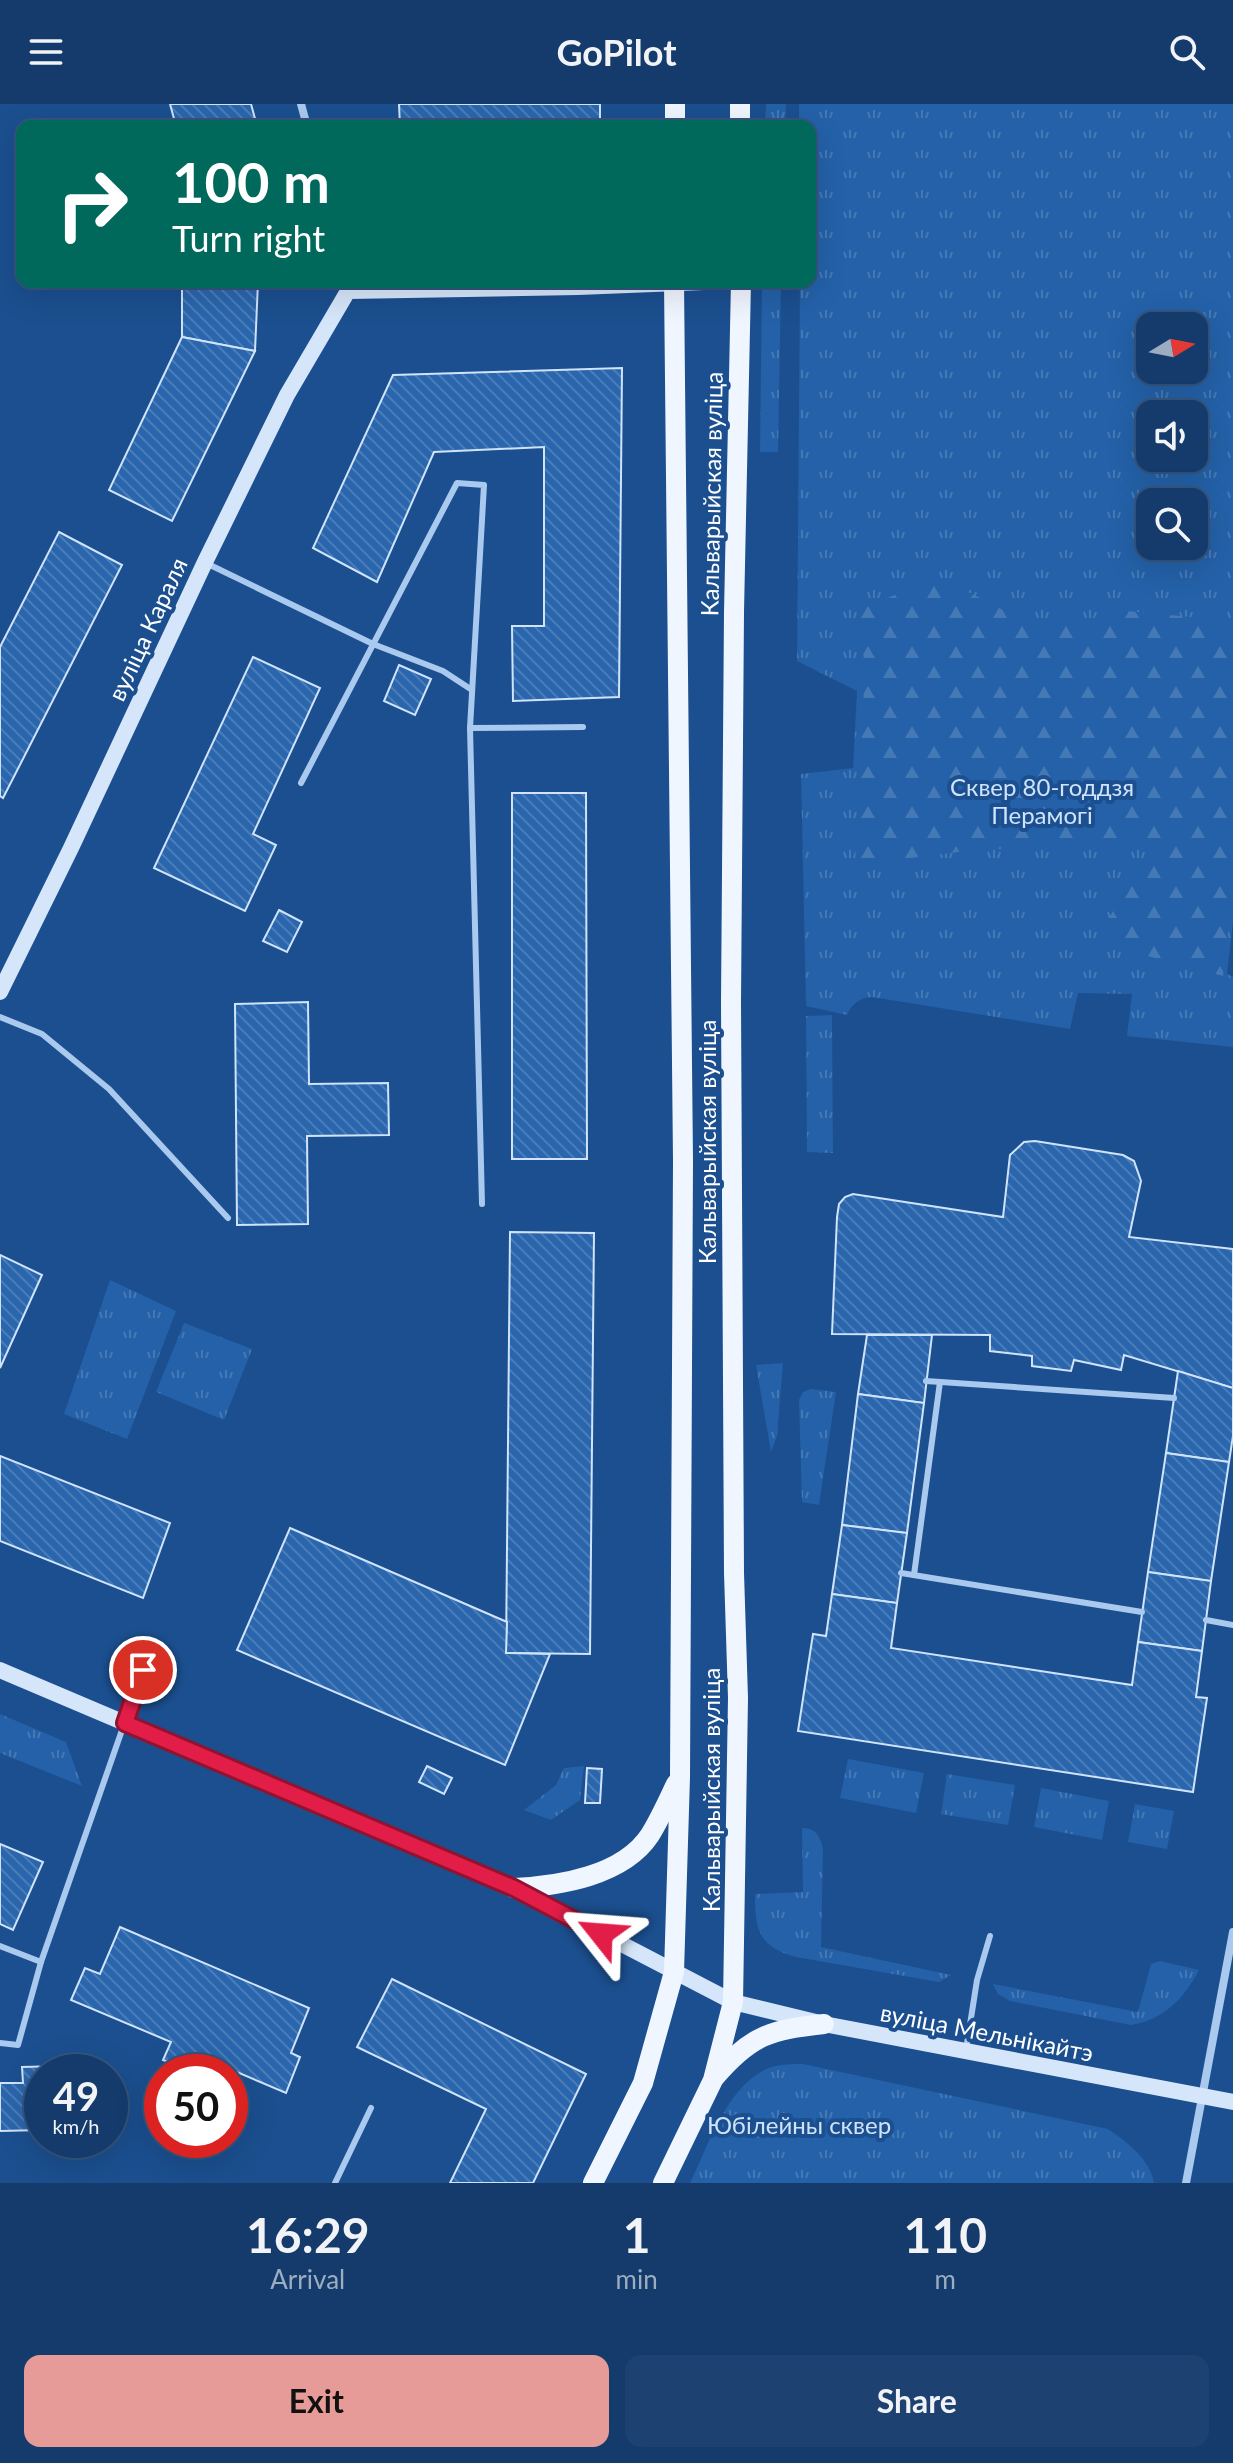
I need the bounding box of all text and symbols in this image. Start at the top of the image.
icon: menu [24,30,68,74]
text: GoPilot [556,30,677,74]
icon: search [1165,30,1209,74]
text: 100 m [172,148,330,215]
icon: right [40,152,144,256]
text: Turn right [172,216,325,260]
north arrow [1136,312,1208,384]
map controls [1136,312,1208,560]
street label: Кальварыйская вуліца [694,371,728,617]
button: sound [1136,400,1208,472]
button: search [1136,488,1208,560]
street label: вуліца Караля [101,553,193,705]
park label: Сквер 80-годдзя Перамогі [950,772,1134,829]
street label: Кальварыйская вуліца [692,1020,721,1264]
pin [109,1636,177,1704]
icon: arrive [121,1648,165,1692]
street label: Кальварыйская вуліца [696,1668,725,1912]
position arrow [559,1892,643,1976]
street label: вуліца Мельнікайтэ [878,1997,1096,2067]
speed limit sign: 50 [144,2054,248,2158]
text: 49 [53,2072,99,2120]
park label: Юбілейны сквер [707,2110,891,2139]
text: km/h [53,2114,99,2138]
text: 16:29 [246,2206,370,2263]
text: 1 [623,2206,651,2263]
text: 110 [904,2206,987,2263]
text: Arrival [270,2263,345,2295]
text: min [616,2263,658,2295]
text: m [935,2263,956,2295]
button: Exit [24,2355,609,2447]
button: Share [625,2355,1209,2447]

